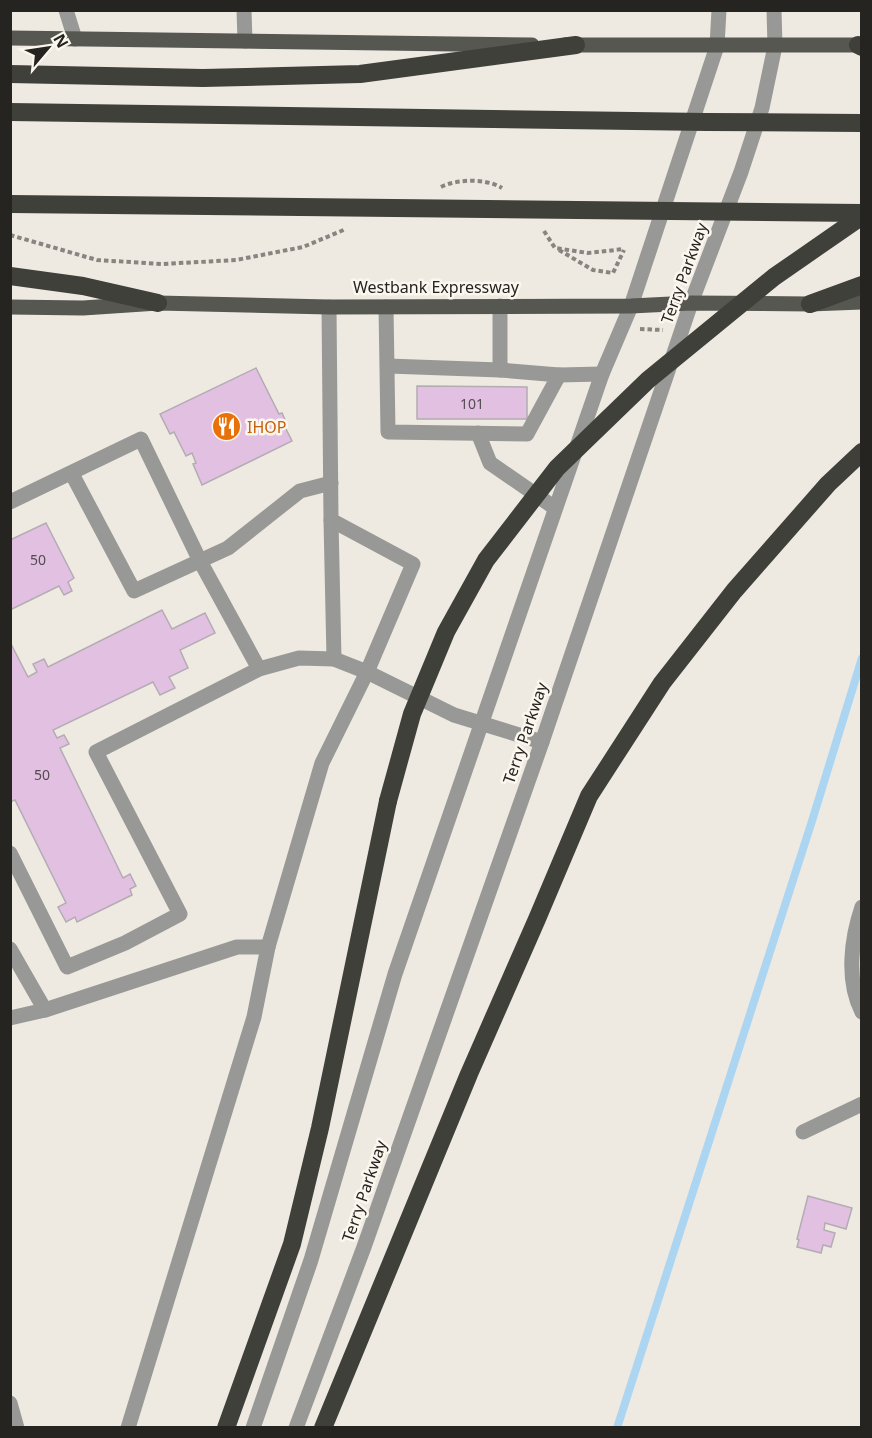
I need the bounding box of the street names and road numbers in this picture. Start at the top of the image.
street label: Terry Parkway [656,219,713,326]
street label: Westbank Expressway [353,276,520,298]
street label: Terry Parkway [497,679,553,787]
street label: Terry Parkway [336,1137,392,1245]

